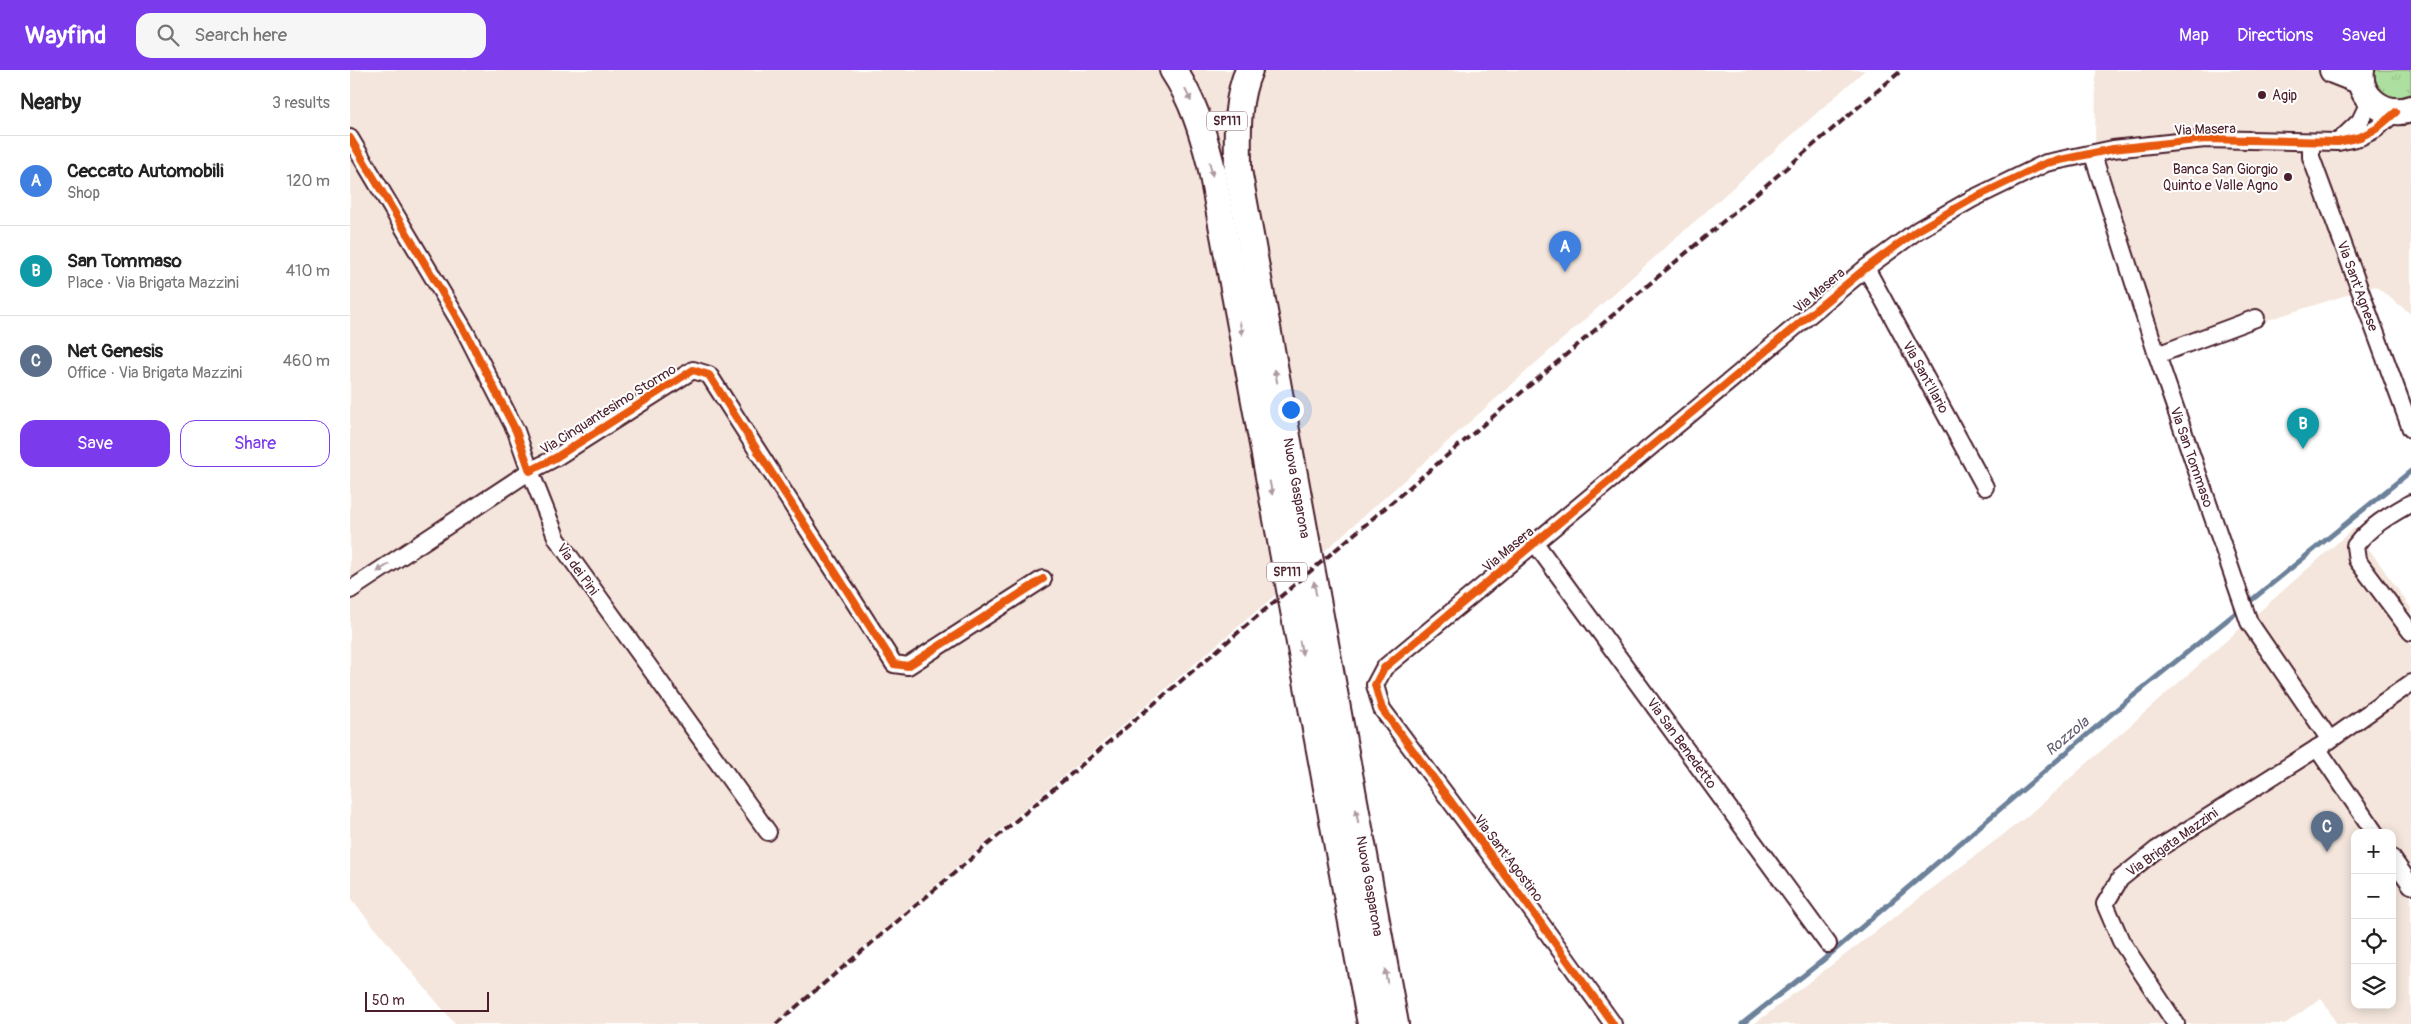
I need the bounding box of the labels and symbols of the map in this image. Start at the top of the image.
place label: Agip [2272,87,2298,104]
one-way arrow [1184,88,1192,102]
marker: Agip [2256,89,2268,101]
road number: SP111 [1207,111,1247,130]
street label: Via Masera [2174,120,2236,139]
one-way arrow [1207,161,1215,176]
place label: Banca San Giorgio Quinto e Valle Agno [2163,161,2278,194]
marker: Banca San Giorgio Quinto e Valle Agno [2282,171,2294,183]
pin: A [1549,231,1581,272]
street label: Via Sant'Agnese [2333,239,2382,334]
street label: Via Masera [1790,264,1848,317]
one-way arrow [1238,321,1246,337]
street label: Via Sant'Ilario [1899,338,1953,417]
street label: Via Cinquantesimo Stormo [537,360,680,458]
one-way arrow [1272,368,1280,384]
your location [1278,397,1304,423]
street label: Via San Tommaso [2166,405,2217,510]
pin: B [2287,408,2319,449]
street label: Nuova Gasparona [1279,437,1314,540]
one-way arrow [1267,481,1275,496]
street label: Via Masera [1479,523,1537,576]
street label: Via dei Pini [553,540,603,599]
road number: SP111 [1267,562,1307,582]
one-way arrow [376,563,390,573]
one-way arrow [1310,579,1318,595]
one-way arrow [1297,640,1305,656]
street label: Via San Benedetto [1643,695,1720,792]
water label: Rozzola [2042,712,2094,760]
street label: Via Brigata Mazzini [2123,804,2222,880]
one-way arrow [1352,808,1360,824]
street label: Via Sant'Agostino [1470,811,1547,906]
pin: C [2311,811,2343,852]
street label: Nuova Gasparona [1352,835,1387,938]
one-way arrow [1382,968,1390,984]
scale bar [365,989,489,1012]

